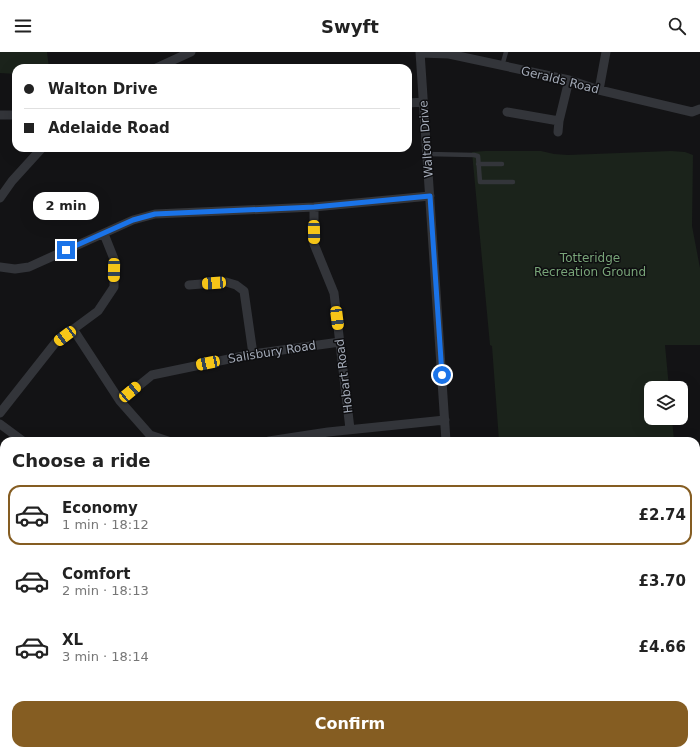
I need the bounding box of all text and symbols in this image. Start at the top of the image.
icon: menu [12,15,34,37]
icon: search [666,15,688,37]
text: Swyft [321,16,379,37]
street label: Geralds Road [519,64,601,96]
text: Walton Drive [48,80,158,98]
street label: Walton Drive [416,100,436,178]
text: Adelaide Road [48,119,170,137]
callout: 2 min [33,192,99,220]
text: 2 min [46,198,86,213]
car [308,220,320,244]
route end [57,241,75,259]
park label: Totteridge Recreation Ground [534,251,646,279]
car [108,258,120,282]
car [202,276,226,290]
car [330,305,344,331]
car [52,324,78,348]
street label: Salisbury Road [227,338,317,366]
street label: Hobart Road [332,338,356,414]
car [195,355,221,371]
route start [433,366,451,384]
car [117,380,143,404]
map controls [644,381,688,425]
button: layers [644,381,688,425]
text: Choose a ride [12,450,151,471]
icon: car [14,497,50,533]
text: Economy [62,499,138,517]
text: £2.74 [639,506,686,524]
text: 1 min · 18:12 [62,517,149,532]
icon: car [14,563,50,599]
text: Comfort [62,565,130,583]
text: £3.70 [639,572,686,590]
text: 2 min · 18:13 [62,583,149,598]
icon: car [14,629,50,665]
text: XL [62,631,83,649]
text: £4.66 [639,638,686,656]
text: 3 min · 18:14 [62,649,149,664]
button: Confirm [12,701,688,747]

